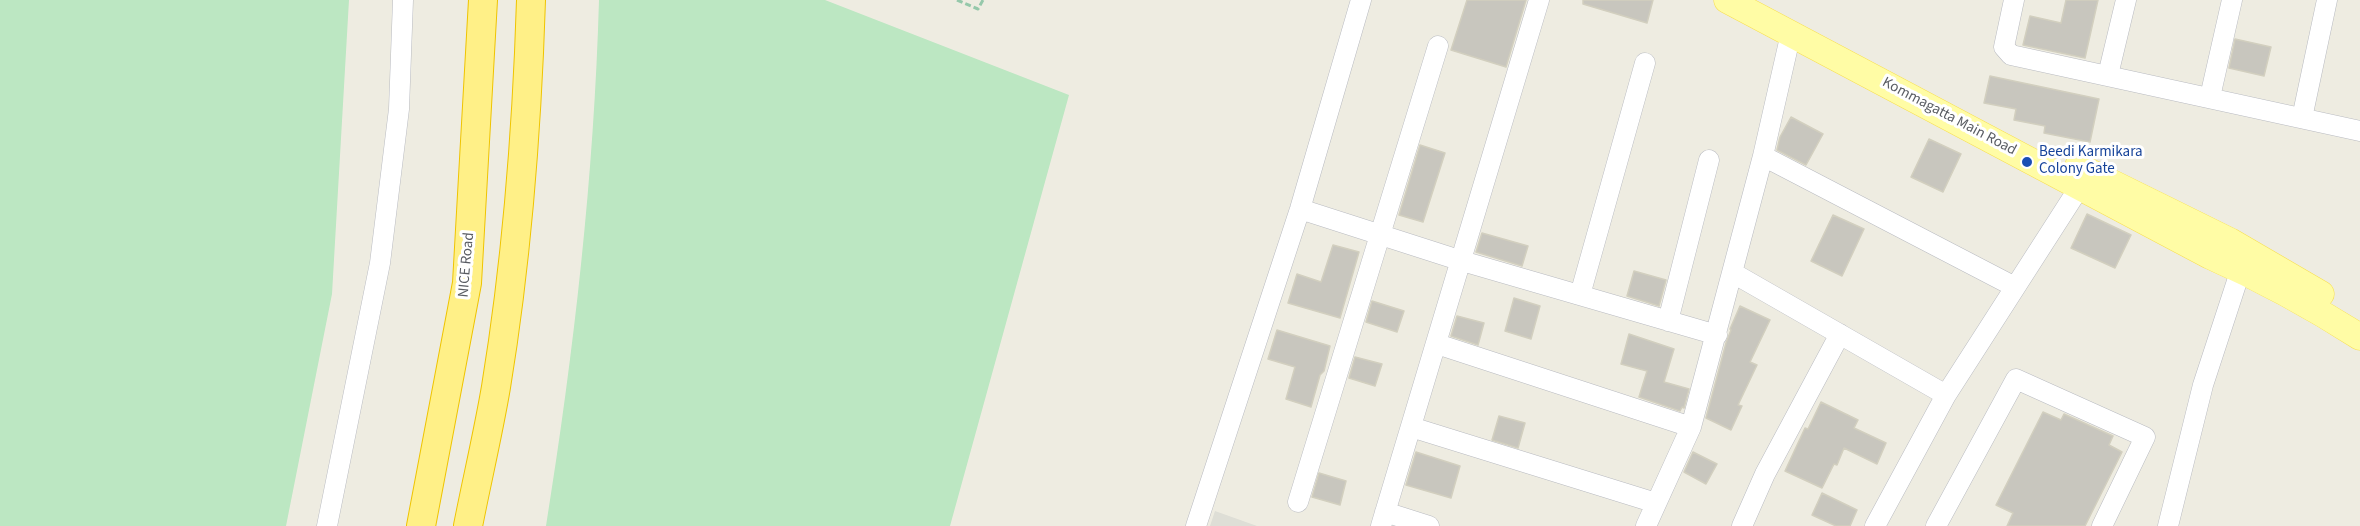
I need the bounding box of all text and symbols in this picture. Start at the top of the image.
street label: Kommagatta Main Road [1879,74,2019,160]
place label: Beedi Karmikara Colony Gate [2039,144,2143,179]
marker: Beedi Karmikara Colony Gate [2020,155,2034,169]
street label: NICE Road [455,232,479,298]

